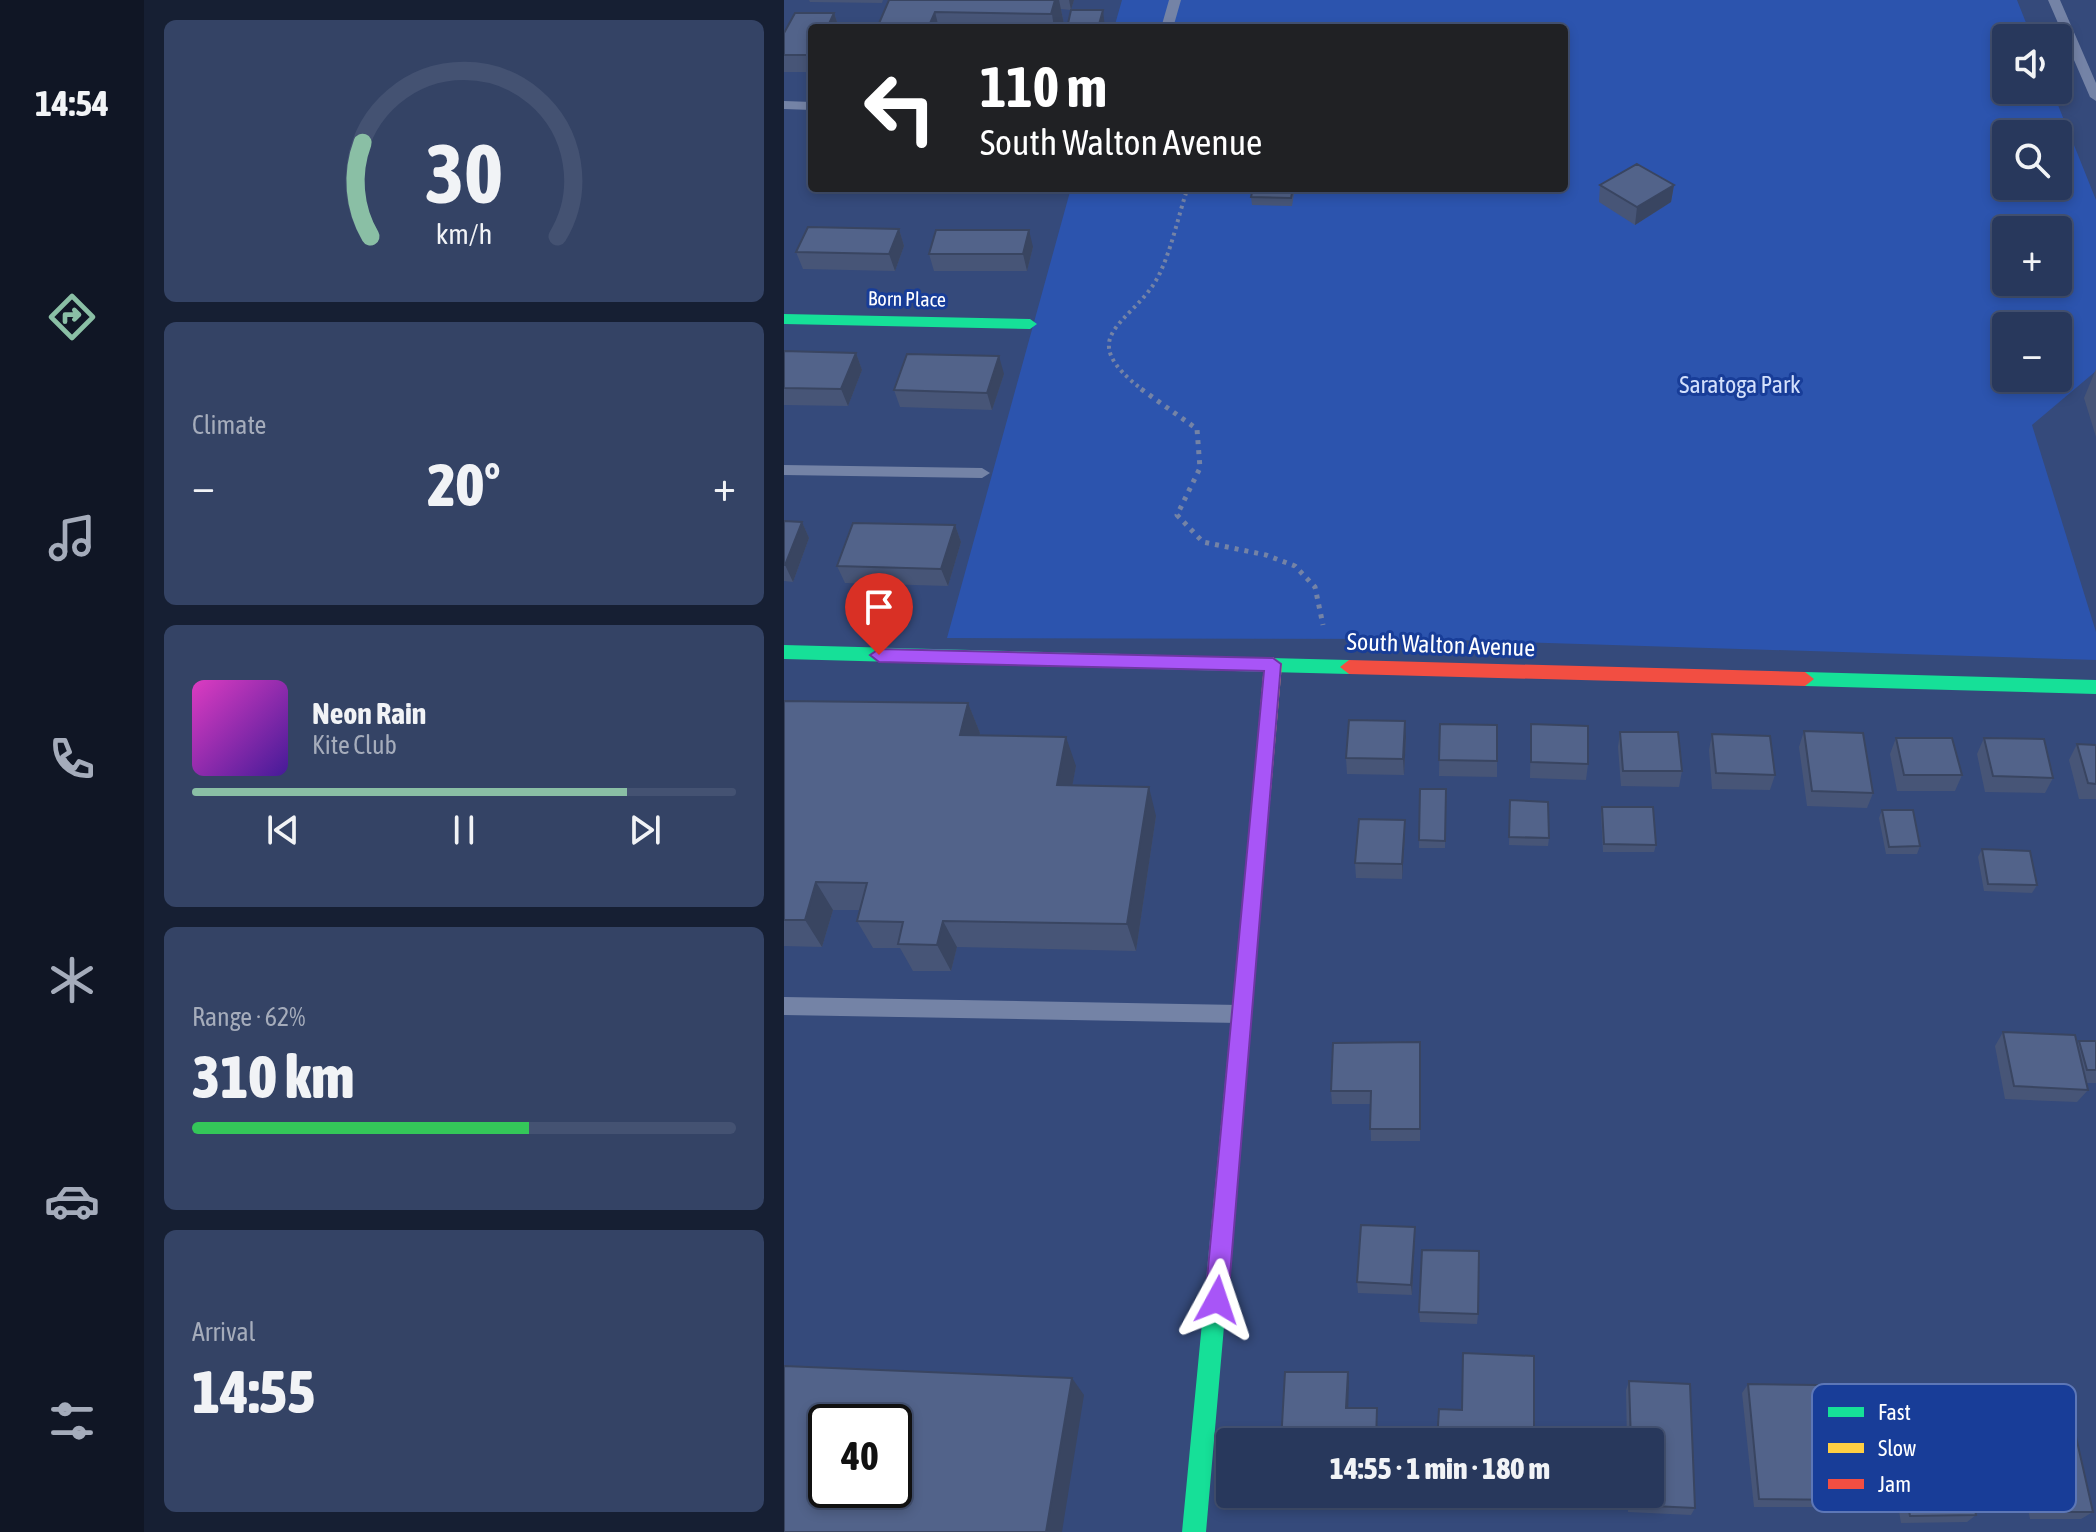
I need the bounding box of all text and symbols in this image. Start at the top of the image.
map controls [1992,24,2072,392]
button: sound [1992,24,2072,104]
text: 110 m [980,55,1107,119]
icon: left [848,56,952,160]
text: 14:54 [35,82,109,124]
button: search [1992,120,2072,200]
text: South Walton Avenue [980,121,1262,163]
text: 30 [425,125,503,221]
button: + [1992,216,2072,296]
text: km/h [436,217,492,250]
street label: Born Place [868,286,946,311]
icon: directions [44,289,100,345]
button: − [1992,312,2072,392]
park label: Saratoga Park [1679,371,1801,398]
text: Climate [192,410,266,440]
text: 20° [428,450,500,519]
text: − [192,460,215,510]
text: + [713,460,736,510]
icon: music [44,510,100,566]
pin [845,573,913,655]
icon: arrive [857,585,901,629]
street label: South Walton Avenue [1346,628,1536,661]
text: Neon Rain [312,696,426,730]
text: Kite Club [312,730,397,760]
icon: phone [44,731,100,787]
icon: previous [261,808,305,852]
icon: pause [442,808,486,852]
icon: next [623,808,667,852]
icon: climate [44,952,100,1008]
text: Range · 62% [192,1002,305,1032]
text: 310 km [192,1042,354,1111]
icon: car [44,1173,100,1229]
position arrow [1175,1258,1259,1342]
text: Arrival [192,1317,256,1347]
text: 14:55 [192,1357,315,1426]
legend [1812,1384,2076,1512]
icon: filters [44,1393,100,1449]
text: Fast [1878,1399,1911,1425]
speed limit sign: 40 [808,1404,912,1508]
text: Slow [1878,1435,1916,1461]
text: 14:55 · 1 min · 180 m [1330,1451,1550,1485]
text: Jam [1878,1471,1911,1497]

